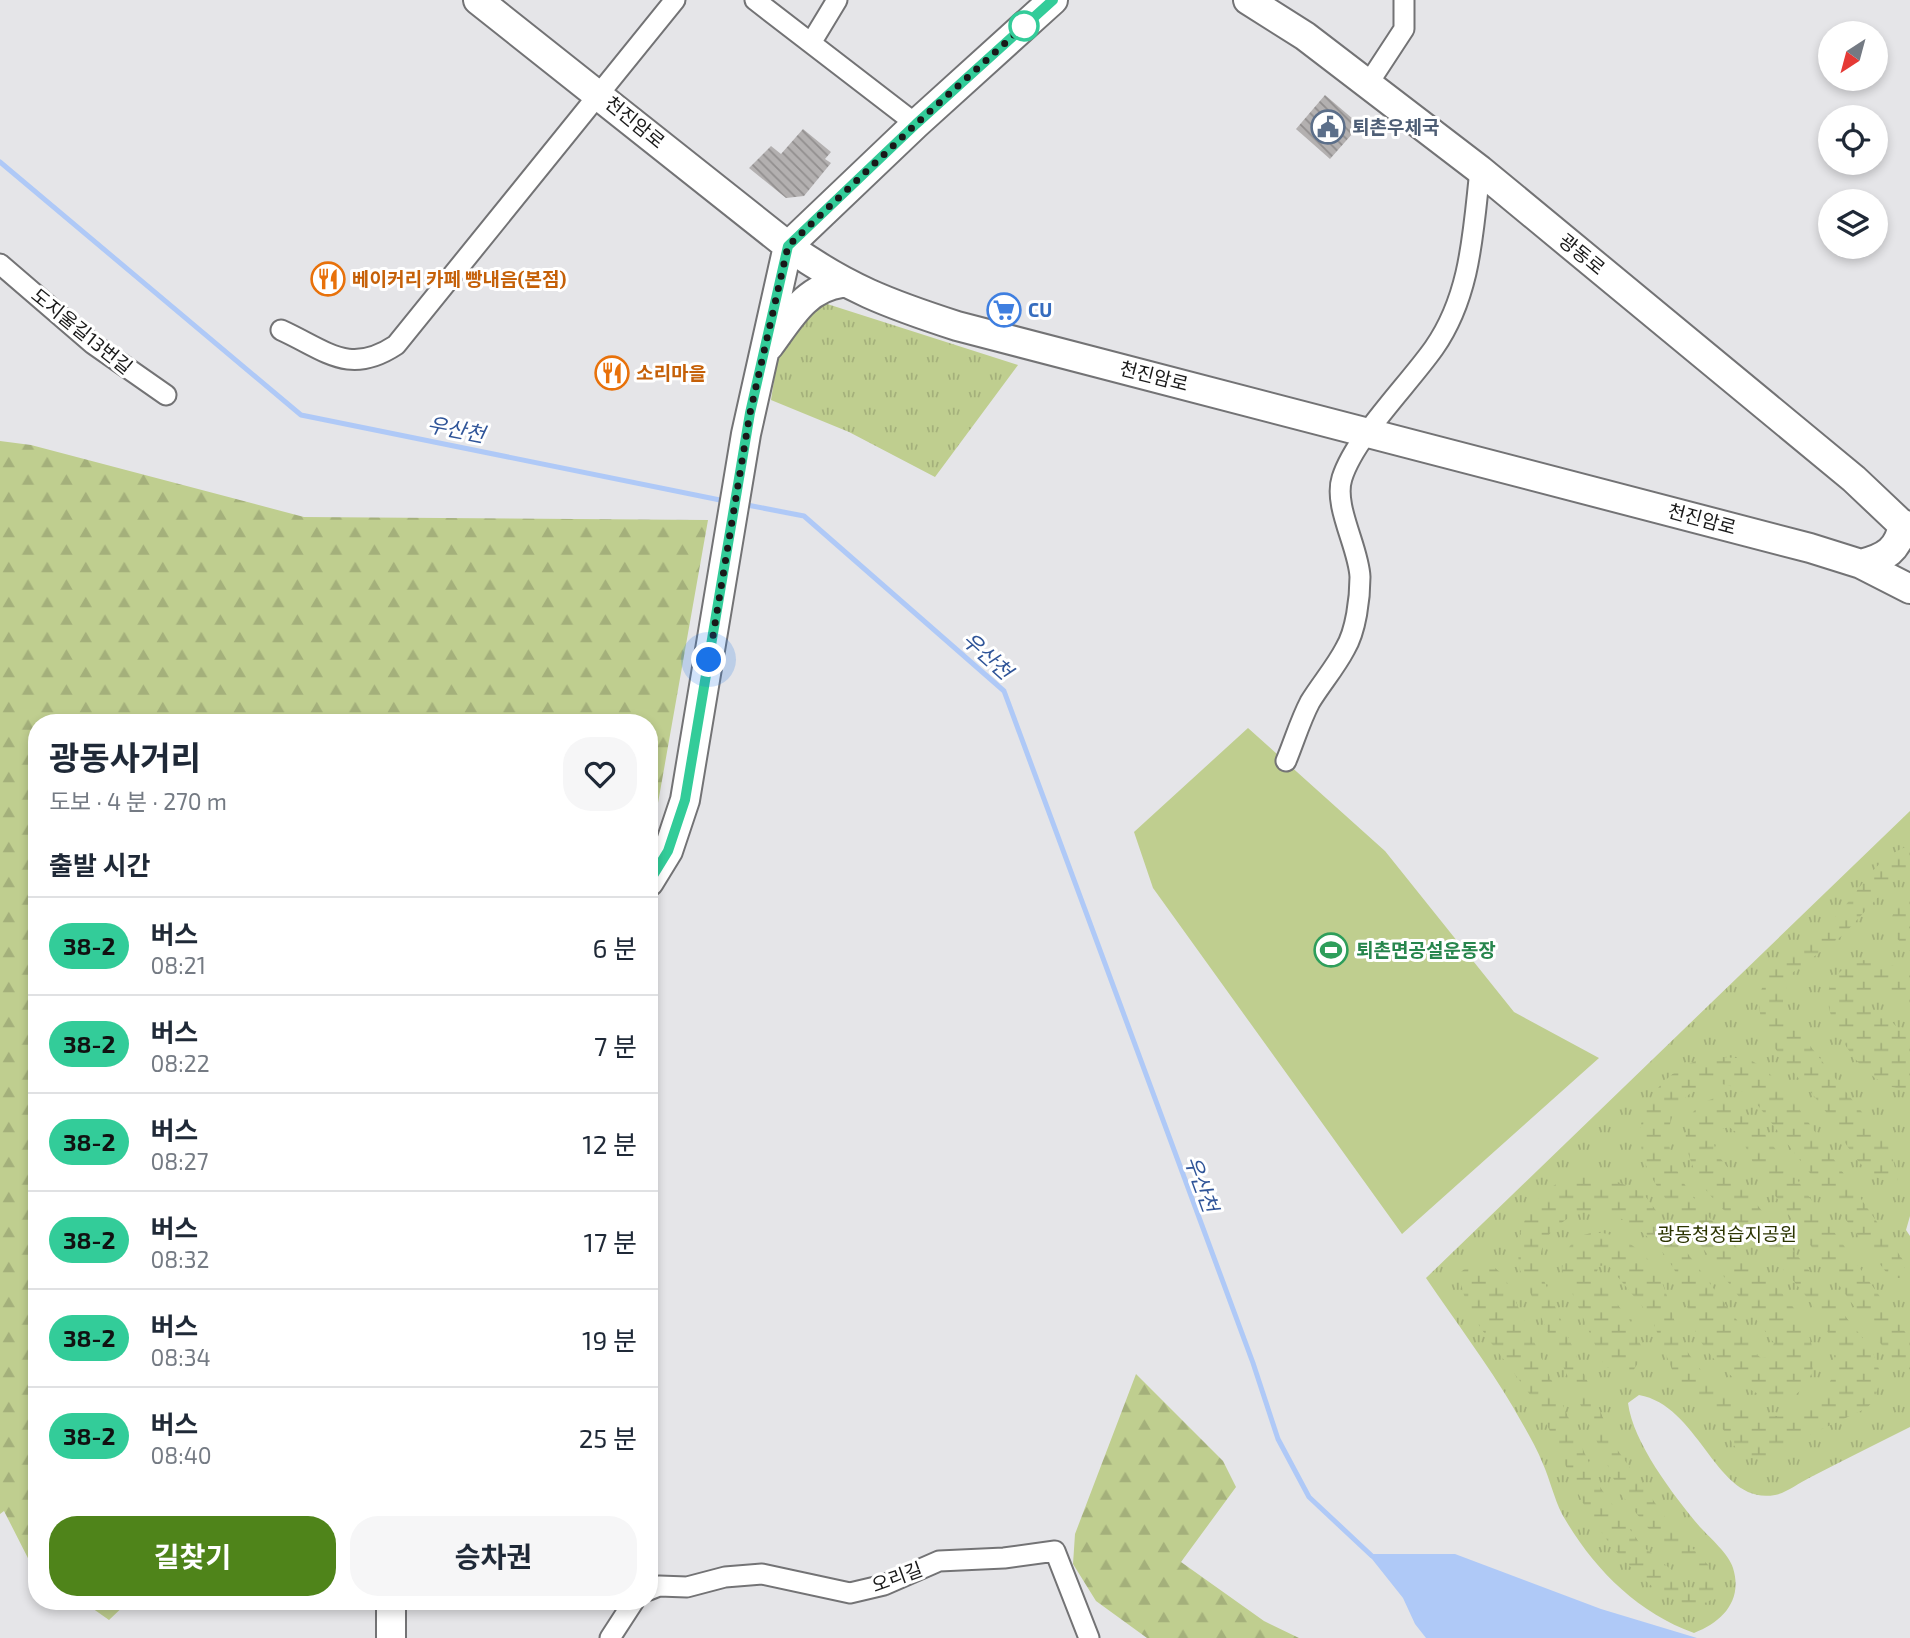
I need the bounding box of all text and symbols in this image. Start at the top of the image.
unlabelled marker [1009,11,1039,41]
north arrow [1818,21,1888,91]
map controls [1818,21,1888,259]
street label: 천진암로 [601,91,670,153]
button: locate [1818,105,1888,175]
public building icon: 퇴촌우체국 [1309,108,1347,146]
place label: 퇴촌우체국 [1352,115,1439,138]
button: layers [1818,189,1888,259]
street label: 광동로 [1555,228,1610,279]
restaurant icon: 베이커리 카페 빵내음(본점) [309,260,347,298]
place label: 베이커리 카페 빵내음(본점) [352,267,566,290]
street label: 도지울길13번길 [27,283,137,378]
supermarket icon: CU [985,291,1023,329]
place label: CU [1028,298,1052,321]
restaurant icon: 소리마을 [593,354,631,392]
street label: 천진암로 [1117,356,1191,395]
place label: 소리마을 [636,361,706,384]
water label: 우산천 [425,411,490,447]
street label: 천진암로 [1665,498,1739,539]
water label: 우산천 [958,626,1020,685]
your location [691,642,726,677]
text: 광동사거리 [49,737,201,777]
button: heart [563,737,637,811]
text: 도보 · 4 분 · 270 m [49,787,227,815]
text: 출발 시간 [49,849,150,880]
text: 버스 [150,918,198,949]
text: 38-2 [63,931,115,960]
sports icon: 퇴촌면공설운동장 [1312,931,1350,969]
text: 6 분 [592,932,637,963]
place label: 퇴촌면공설운동장 [1356,938,1496,961]
text: 08:21 [150,951,206,979]
text: 버스 [150,1016,198,1047]
text: 38-2 [63,1029,115,1058]
text: 7 분 [594,1030,637,1061]
text: 08:22 [150,1049,210,1077]
text: 버스 [150,1114,198,1145]
text: 38-2 [63,1127,115,1156]
text: 12 분 [582,1128,637,1159]
text: 08:27 [150,1147,208,1175]
water label: 우산천 [1181,1152,1225,1218]
text: 버스 [150,1212,198,1243]
park label: 광동청정습지공원 [1657,1222,1797,1245]
text: 38-2 [63,1225,115,1254]
text: 17 분 [584,1226,637,1257]
text: 08:32 [150,1245,209,1273]
text: 버스 [150,1310,198,1341]
text: 38-2 [63,1323,115,1352]
text: 19 분 [582,1324,637,1355]
text: 08:34 [150,1343,211,1371]
text: 버스 [150,1408,198,1439]
text: 38-2 [63,1421,115,1450]
text: 25 분 [579,1422,637,1453]
text: 08:40 [150,1441,212,1469]
button: 길찾기 [49,1516,336,1596]
button: 승차권 [350,1516,637,1596]
street label: 오리길 [868,1557,925,1596]

